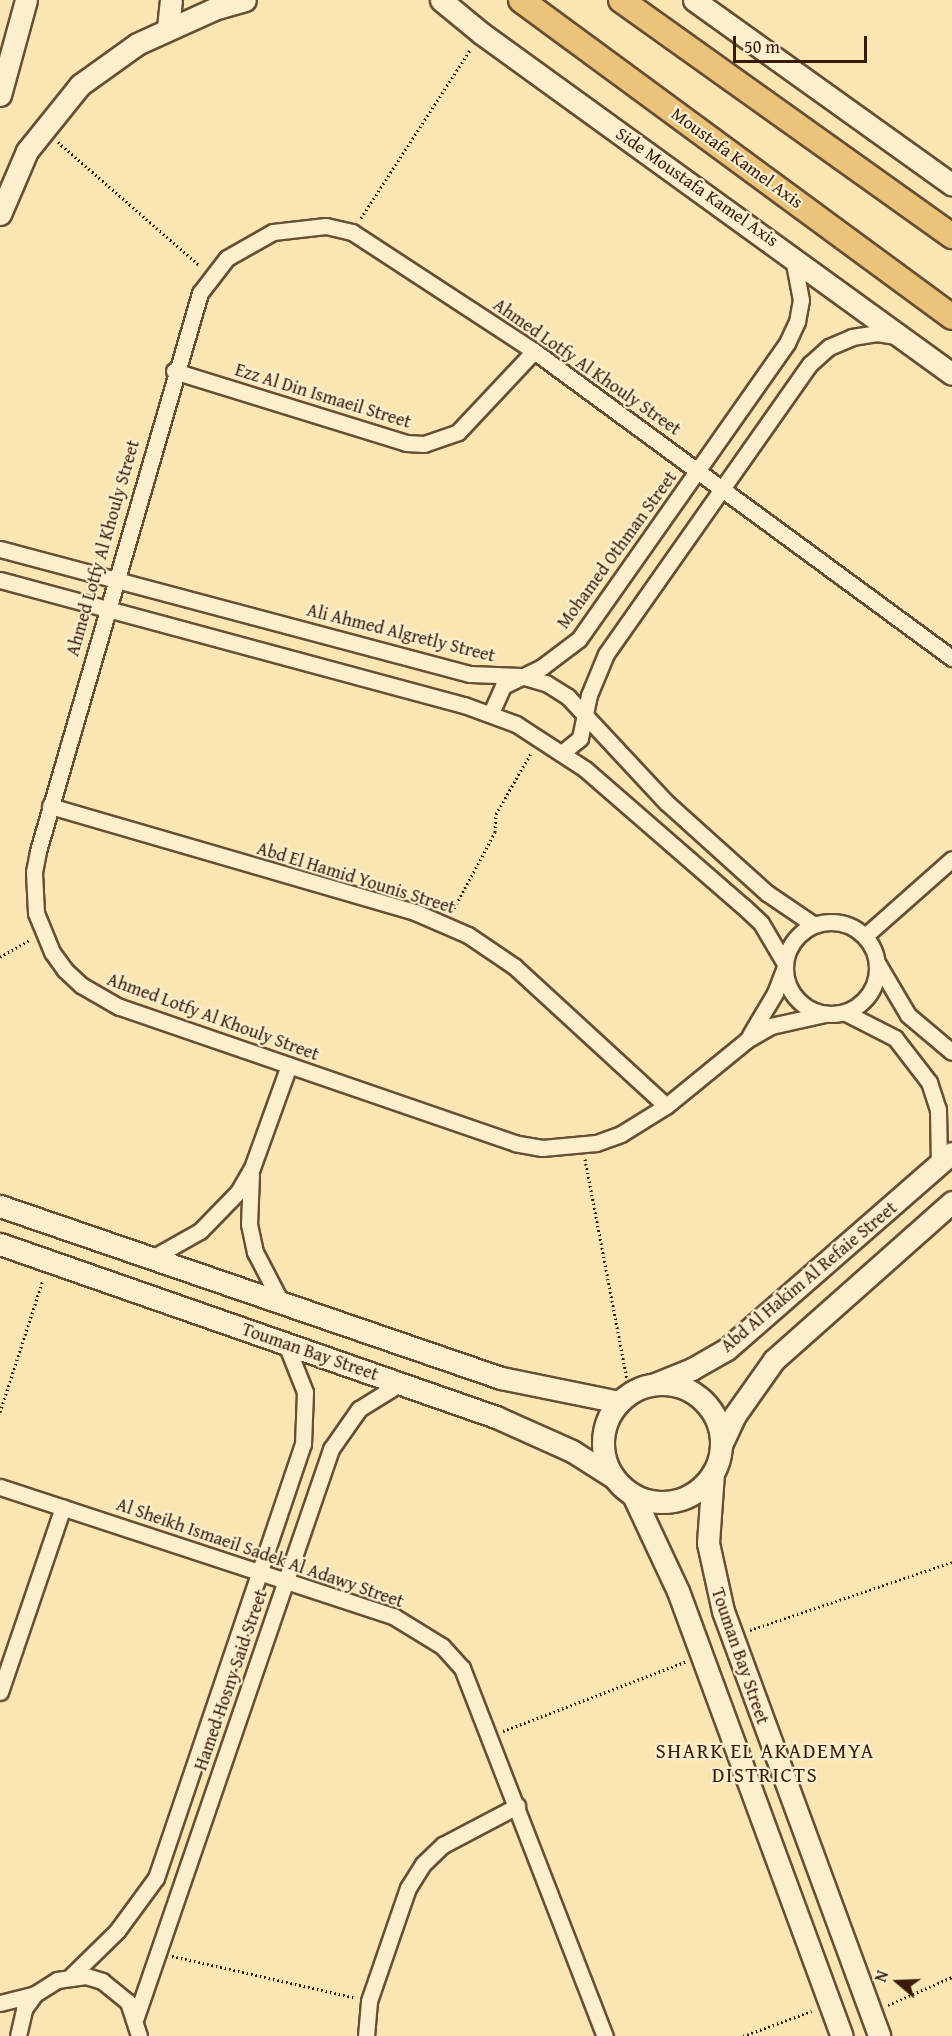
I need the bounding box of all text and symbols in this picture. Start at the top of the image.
scale bar [736,24,870,62]
text: 50 m [744,33,780,60]
street label: Moustafa Kamel Axis [667,103,807,213]
street label: Side Moustafa Kamel Axis [612,123,782,251]
street label: Ahmed Lotfy Al Khouly Street [489,294,685,440]
street label: Ezz Al Din Ismaeil Street [232,359,414,433]
street label: Ahmed Lotfy Al Khouly Street [62,437,144,659]
street label: Mohamed Othman Street [553,467,681,633]
street label: Ali Ahmed Algretly Street [305,599,497,667]
street label: Abd El Hamid Younis Street [254,838,458,918]
street label: Ahmed Lotfy Al Khouly Street [104,969,322,1065]
street label: Abd Al Hakim Al Refaie Street [717,1197,901,1357]
street label: Touman Bay Street [239,1319,381,1385]
street label: Al Sheikh Ismaeil Sadek Al Adawy Street [114,1494,406,1612]
street label: Touman Bay Street [707,1585,773,1727]
street label: Hamed Hosny Said Street [190,1587,272,1773]
district label: SHARK EL AKADEMYA DISTRICTS [655,1738,875,1788]
north arrow [868,1952,928,2012]
text: N [868,1967,894,1985]

